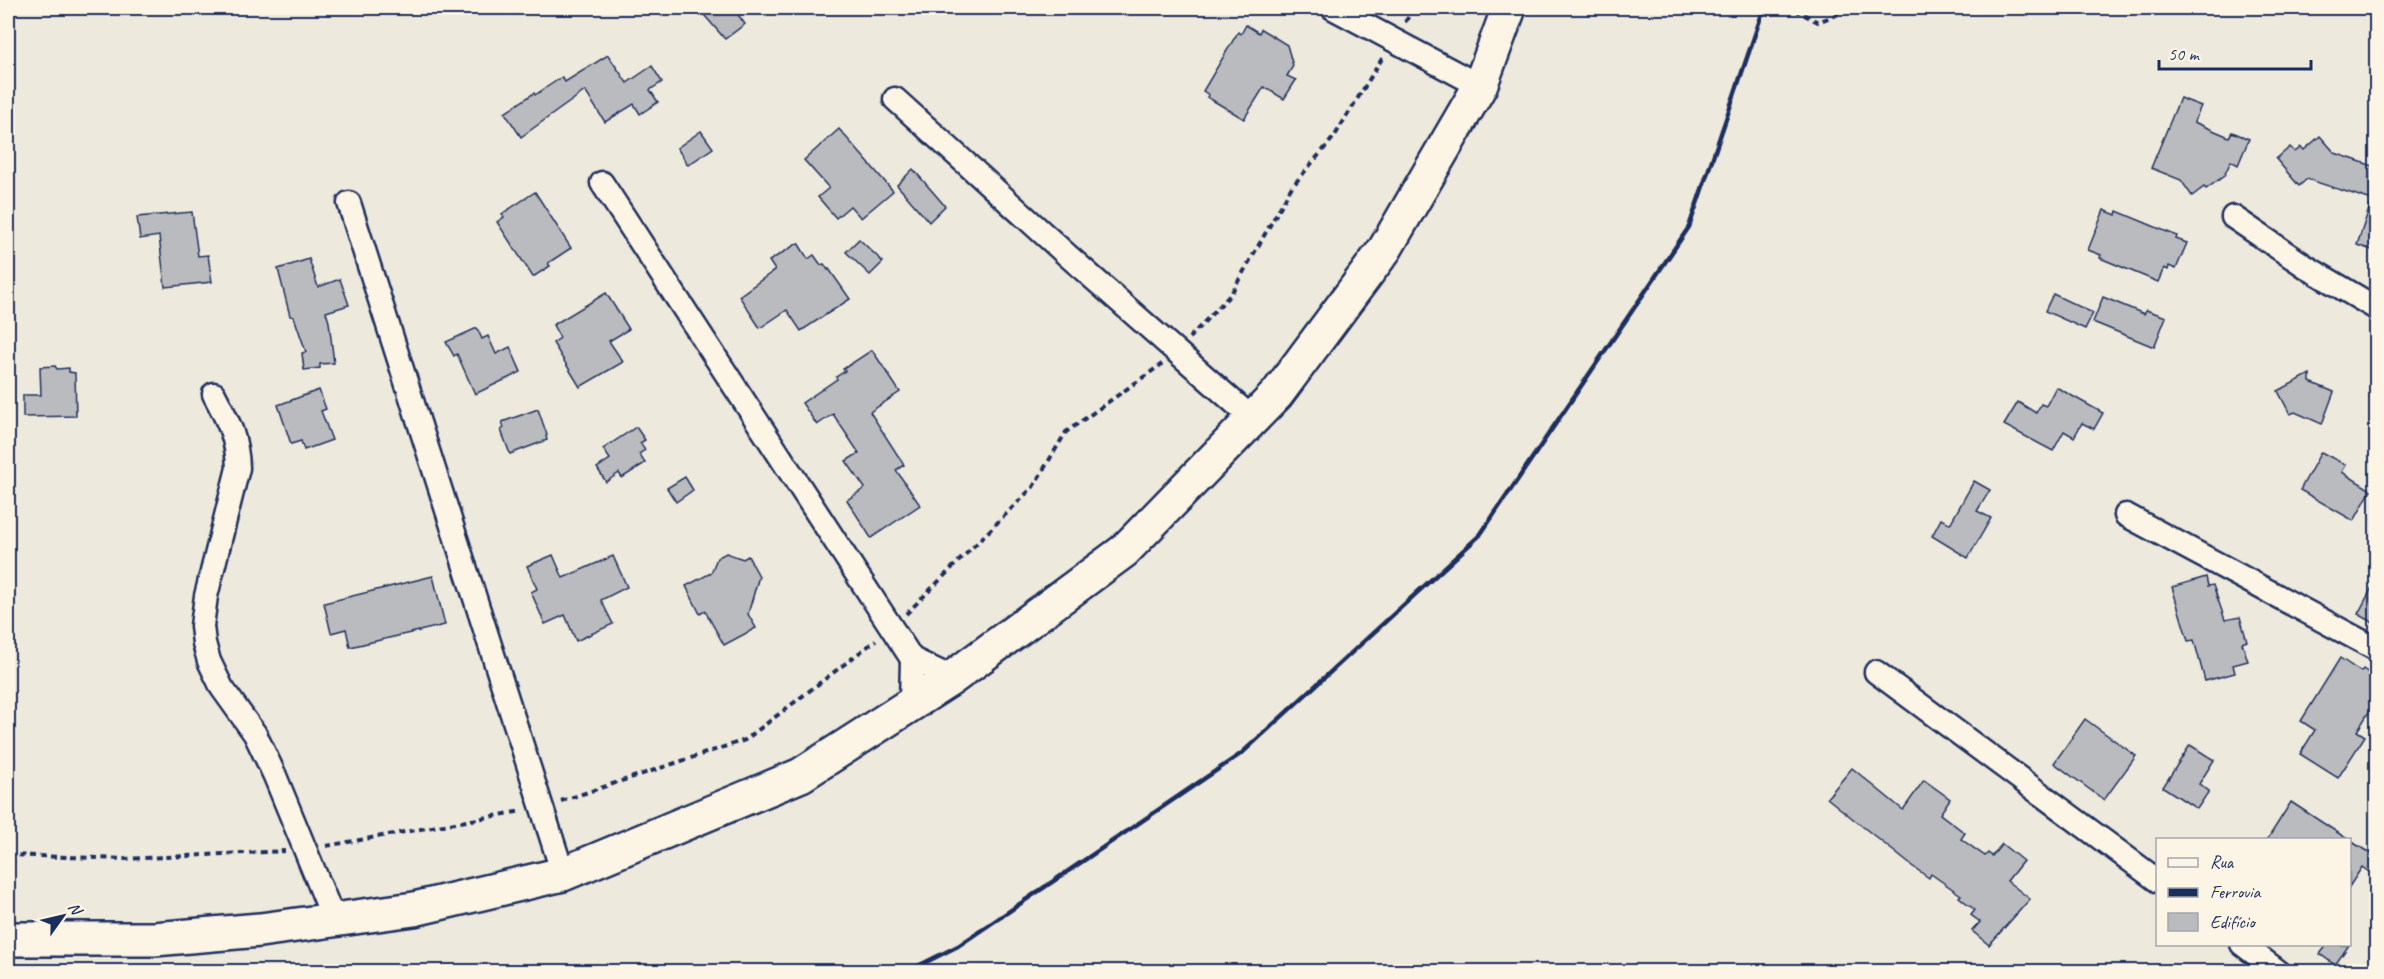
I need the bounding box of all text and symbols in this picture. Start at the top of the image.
scale bar [2159,33,2310,71]
text: 50 m [2168,43,2201,65]
legend [2156,838,2351,946]
text: Rua [2210,851,2235,873]
text: Ferrovia [2210,881,2261,903]
north arrow [33,886,93,946]
text: N [64,898,87,920]
text: Edifício [2210,911,2256,933]

